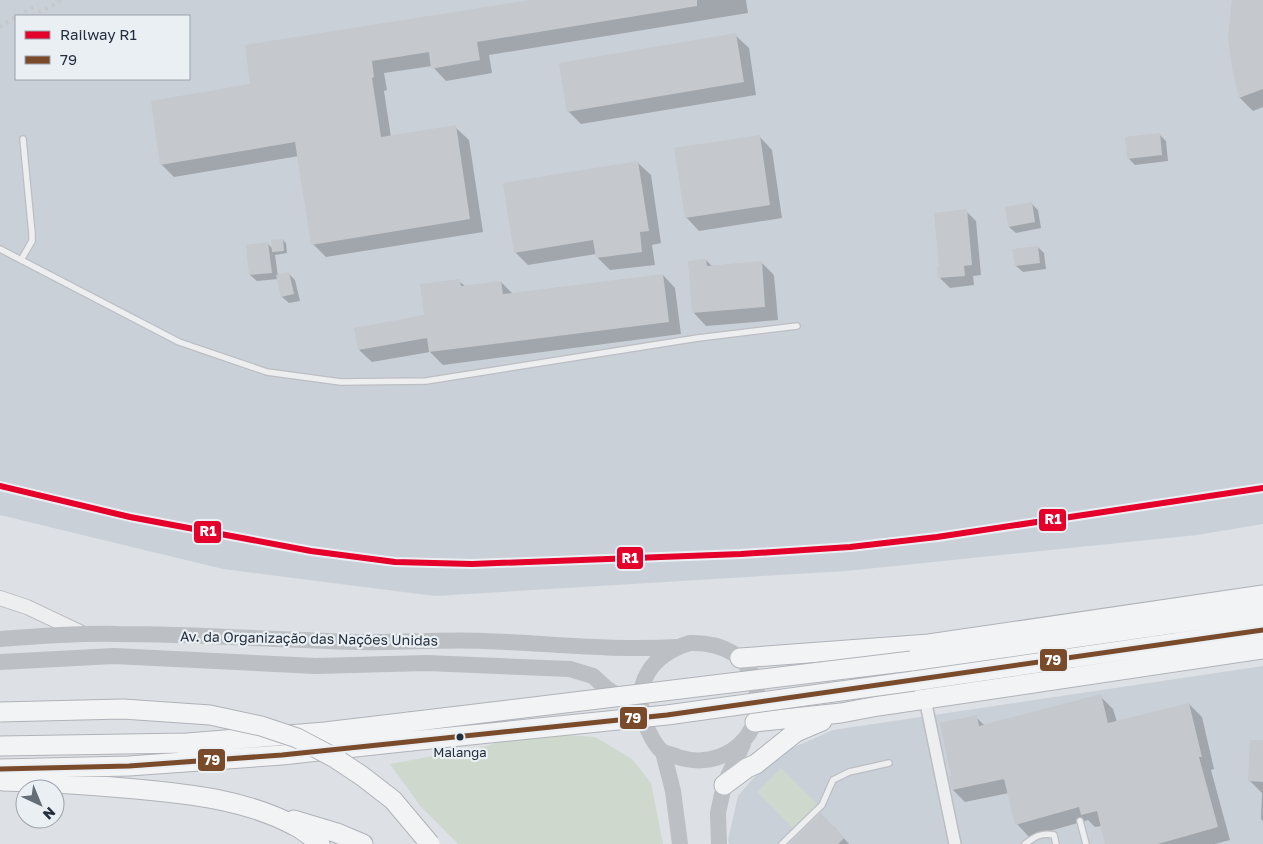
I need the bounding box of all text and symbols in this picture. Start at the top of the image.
legend [15,15,190,80]
text: Railway R1 [60,25,137,43]
text: 79 [60,50,77,68]
line badge: R1 [1038,508,1067,532]
text: R1 [1045,510,1061,527]
line badge: R1 [193,520,222,544]
text: R1 [200,522,216,539]
line badge: R1 [616,546,644,570]
text: R1 [622,549,638,566]
street label: Av. da Organização das Nações Unidas [180,627,438,649]
line badge: 79 [1039,648,1068,672]
text: 79 [1045,651,1061,668]
line badge: 79 [619,706,648,730]
text: 79 [625,709,641,726]
marker: Malanga [455,732,465,742]
place label: Malanga [433,744,487,760]
line badge: 79 [197,748,226,772]
text: 79 [204,751,220,768]
north arrow [15,779,65,829]
text: N [40,804,59,824]

